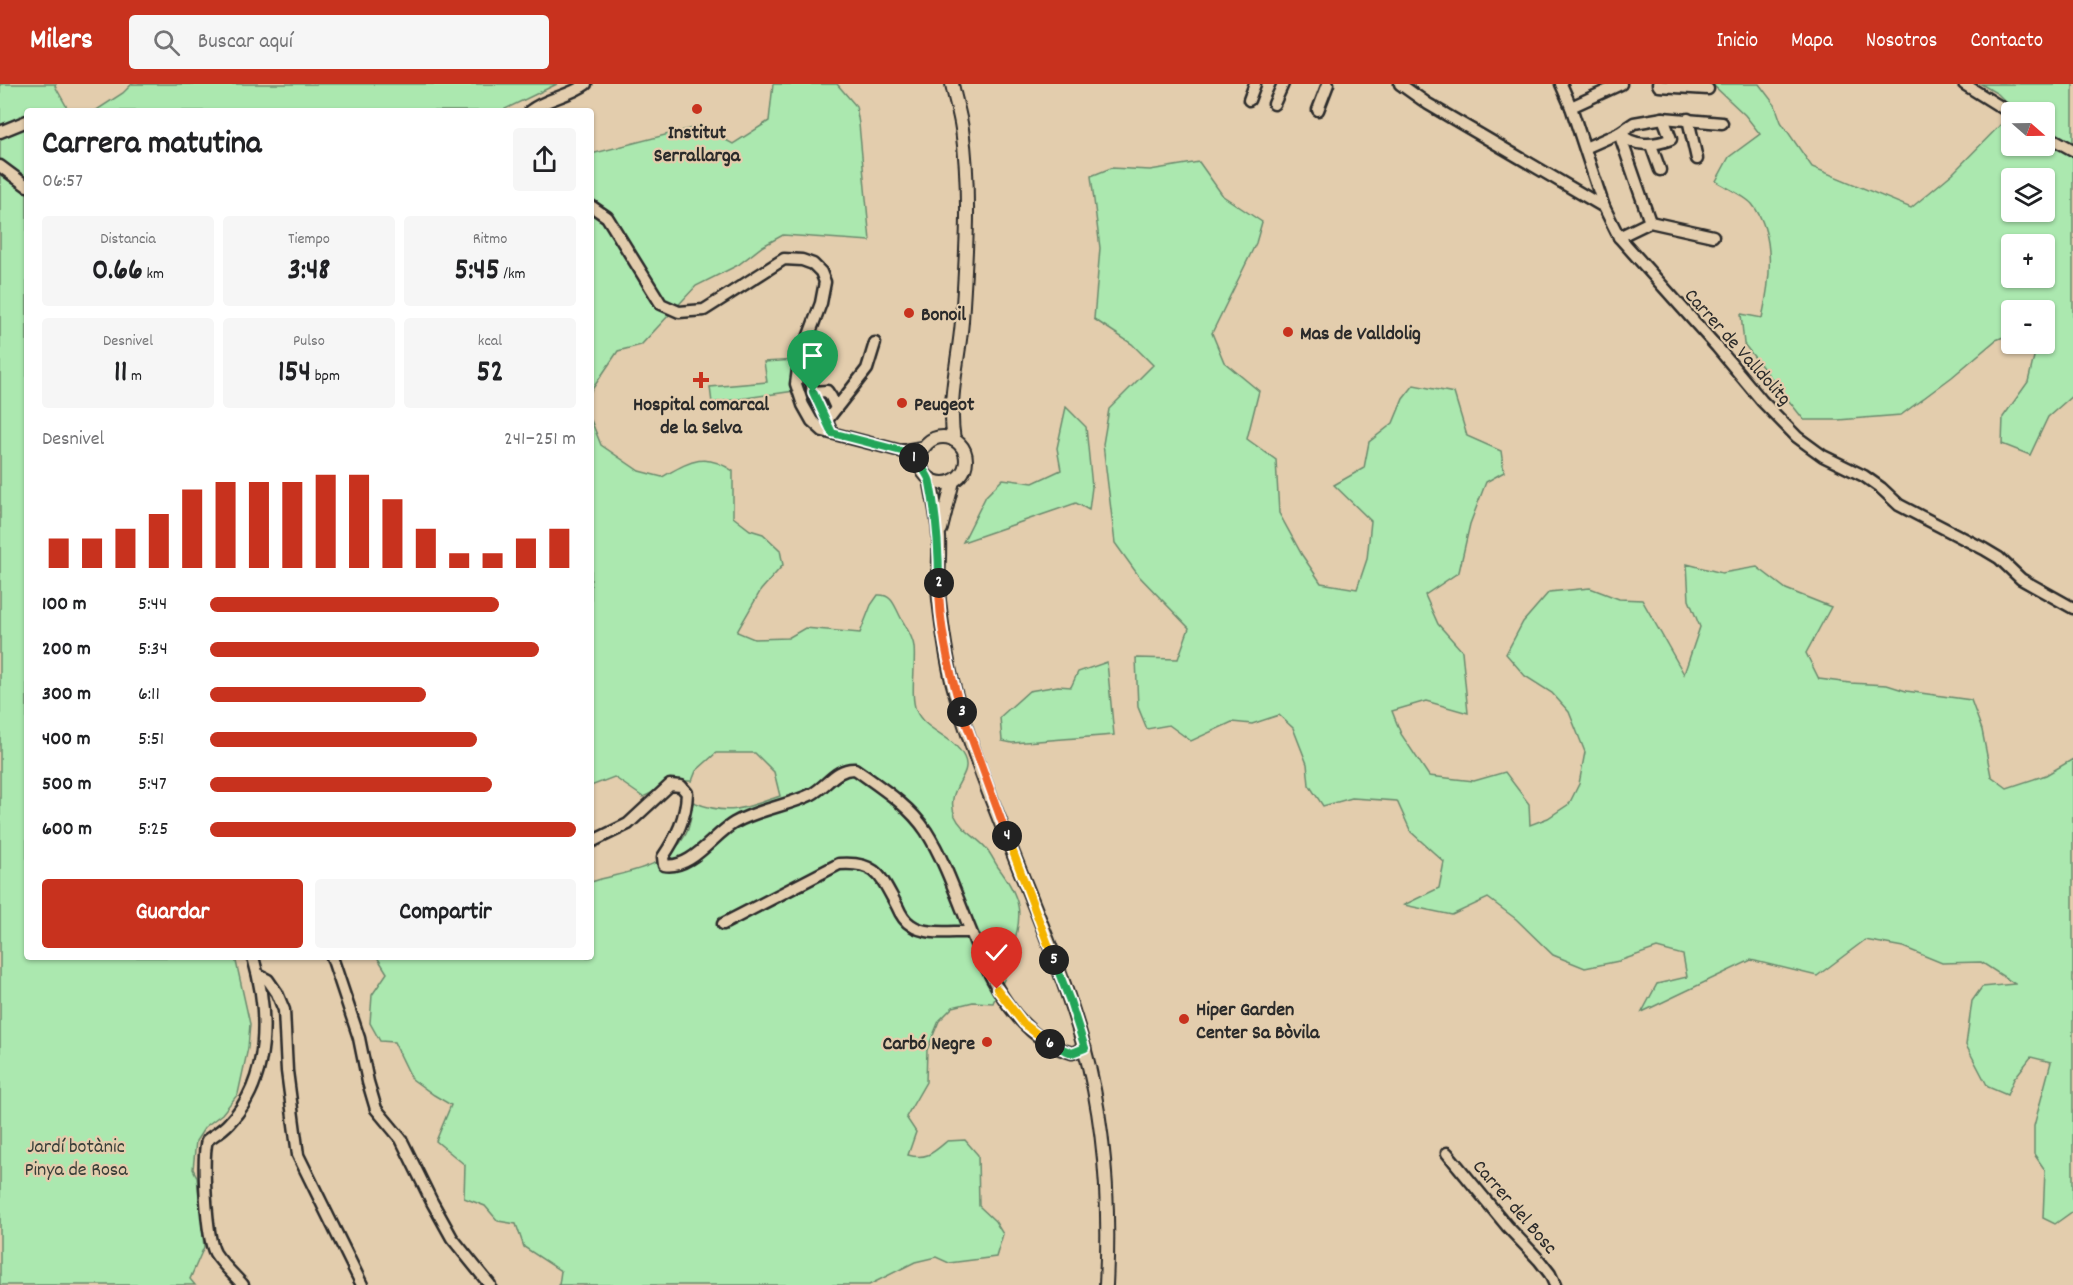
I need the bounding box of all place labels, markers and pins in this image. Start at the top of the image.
marker: Institut Serrallarga [690,102,704,116]
place label: Institut Serrallarga [654,120,741,171]
place label: Bonoil [921,302,966,330]
marker: Bonoil [902,306,916,320]
place label: Mas de Valldolig [1300,321,1421,349]
marker: Mas de Valldolig [1281,325,1295,339]
pin [787,330,838,392]
marker: Hospital comarcal de la Selva [692,371,710,389]
place label: Hospital comarcal de la Selva [633,392,769,443]
place label: Peugeot [914,392,975,420]
marker: Peugeot [895,396,909,410]
pin: 1 [899,443,929,473]
pin: 2 [924,568,954,598]
pin: 3 [947,697,977,727]
pin: 4 [992,821,1022,851]
pin [971,927,1022,989]
pin: 5 [1039,945,1069,975]
place label: Hiper Garden Center Sa Bòvila [1196,997,1320,1048]
marker: Hiper Garden Center Sa Bòvila [1177,1012,1191,1026]
pin: 6 [1035,1029,1065,1059]
place label: Carbó Negre [883,1031,975,1059]
marker: Carbó Negre [980,1035,994,1049]

